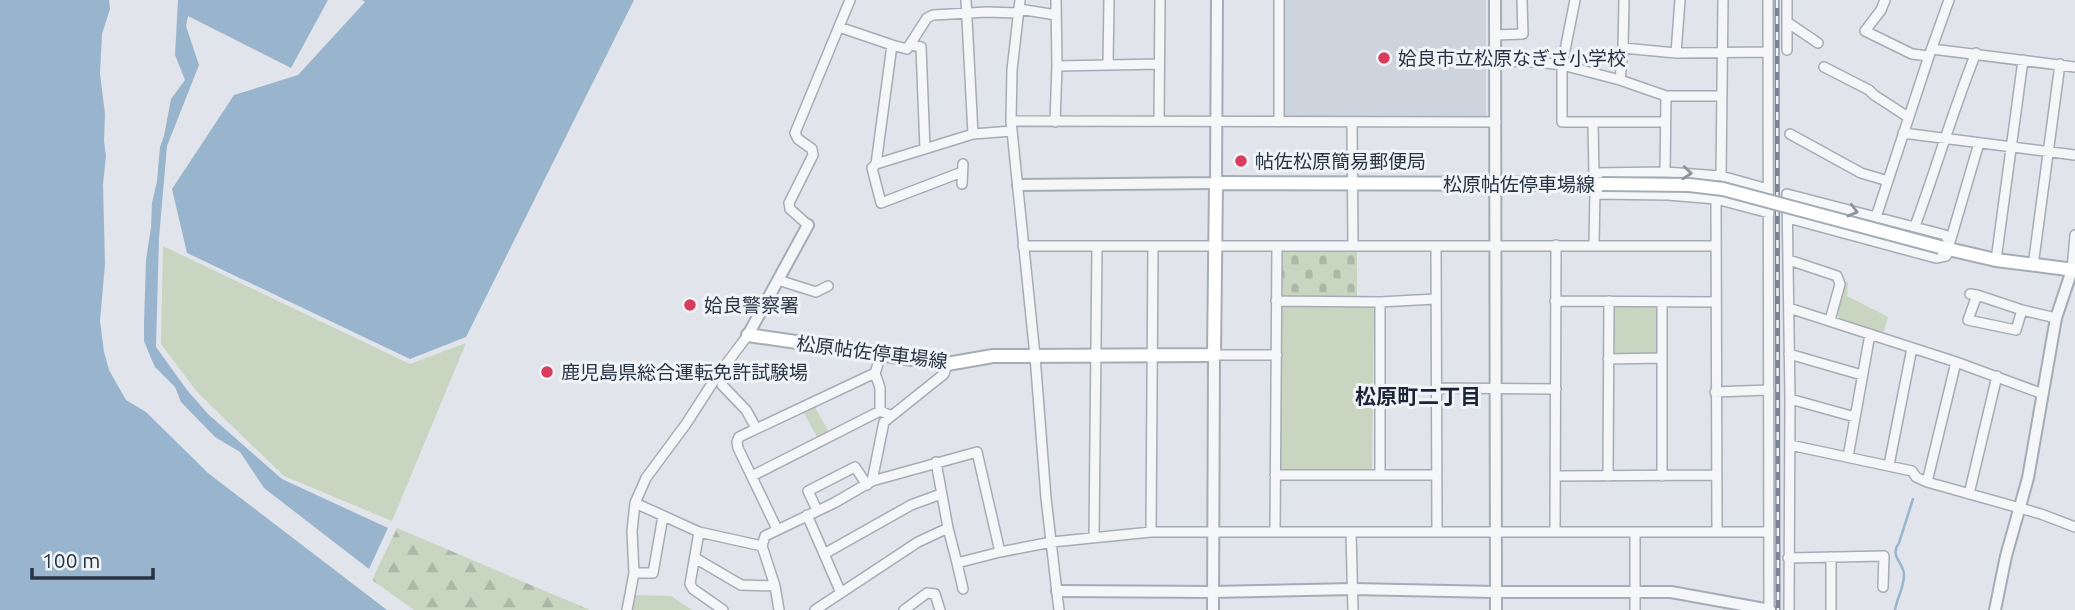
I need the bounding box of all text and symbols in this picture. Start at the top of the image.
place label: 姶良市立松原なぎさ小学校 [1398,47,1626,69]
marker: 姶良市立松原なぎさ小学校 [1376,50,1392,66]
place label: 帖佐松原簡易郵便局 [1255,150,1426,172]
marker: 帖佐松原簡易郵便局 [1233,153,1249,169]
one-way arrow [1682,166,1693,181]
street label: 松原帖佐停車場線 [1443,173,1595,195]
one-way arrow [1847,203,1859,218]
place label: 姶良警察署 [704,294,799,316]
marker: 姶良警察署 [682,297,698,313]
street label: 松原帖佐停車場線 [795,332,949,372]
place label: 鹿児島県総合運転免許試験場 [561,361,808,383]
marker: 鹿児島県総合運転免許試験場 [539,364,555,380]
district label: 松原町二丁目 [1355,384,1481,408]
scale bar [32,536,152,580]
text: 100 m [42,548,100,572]

